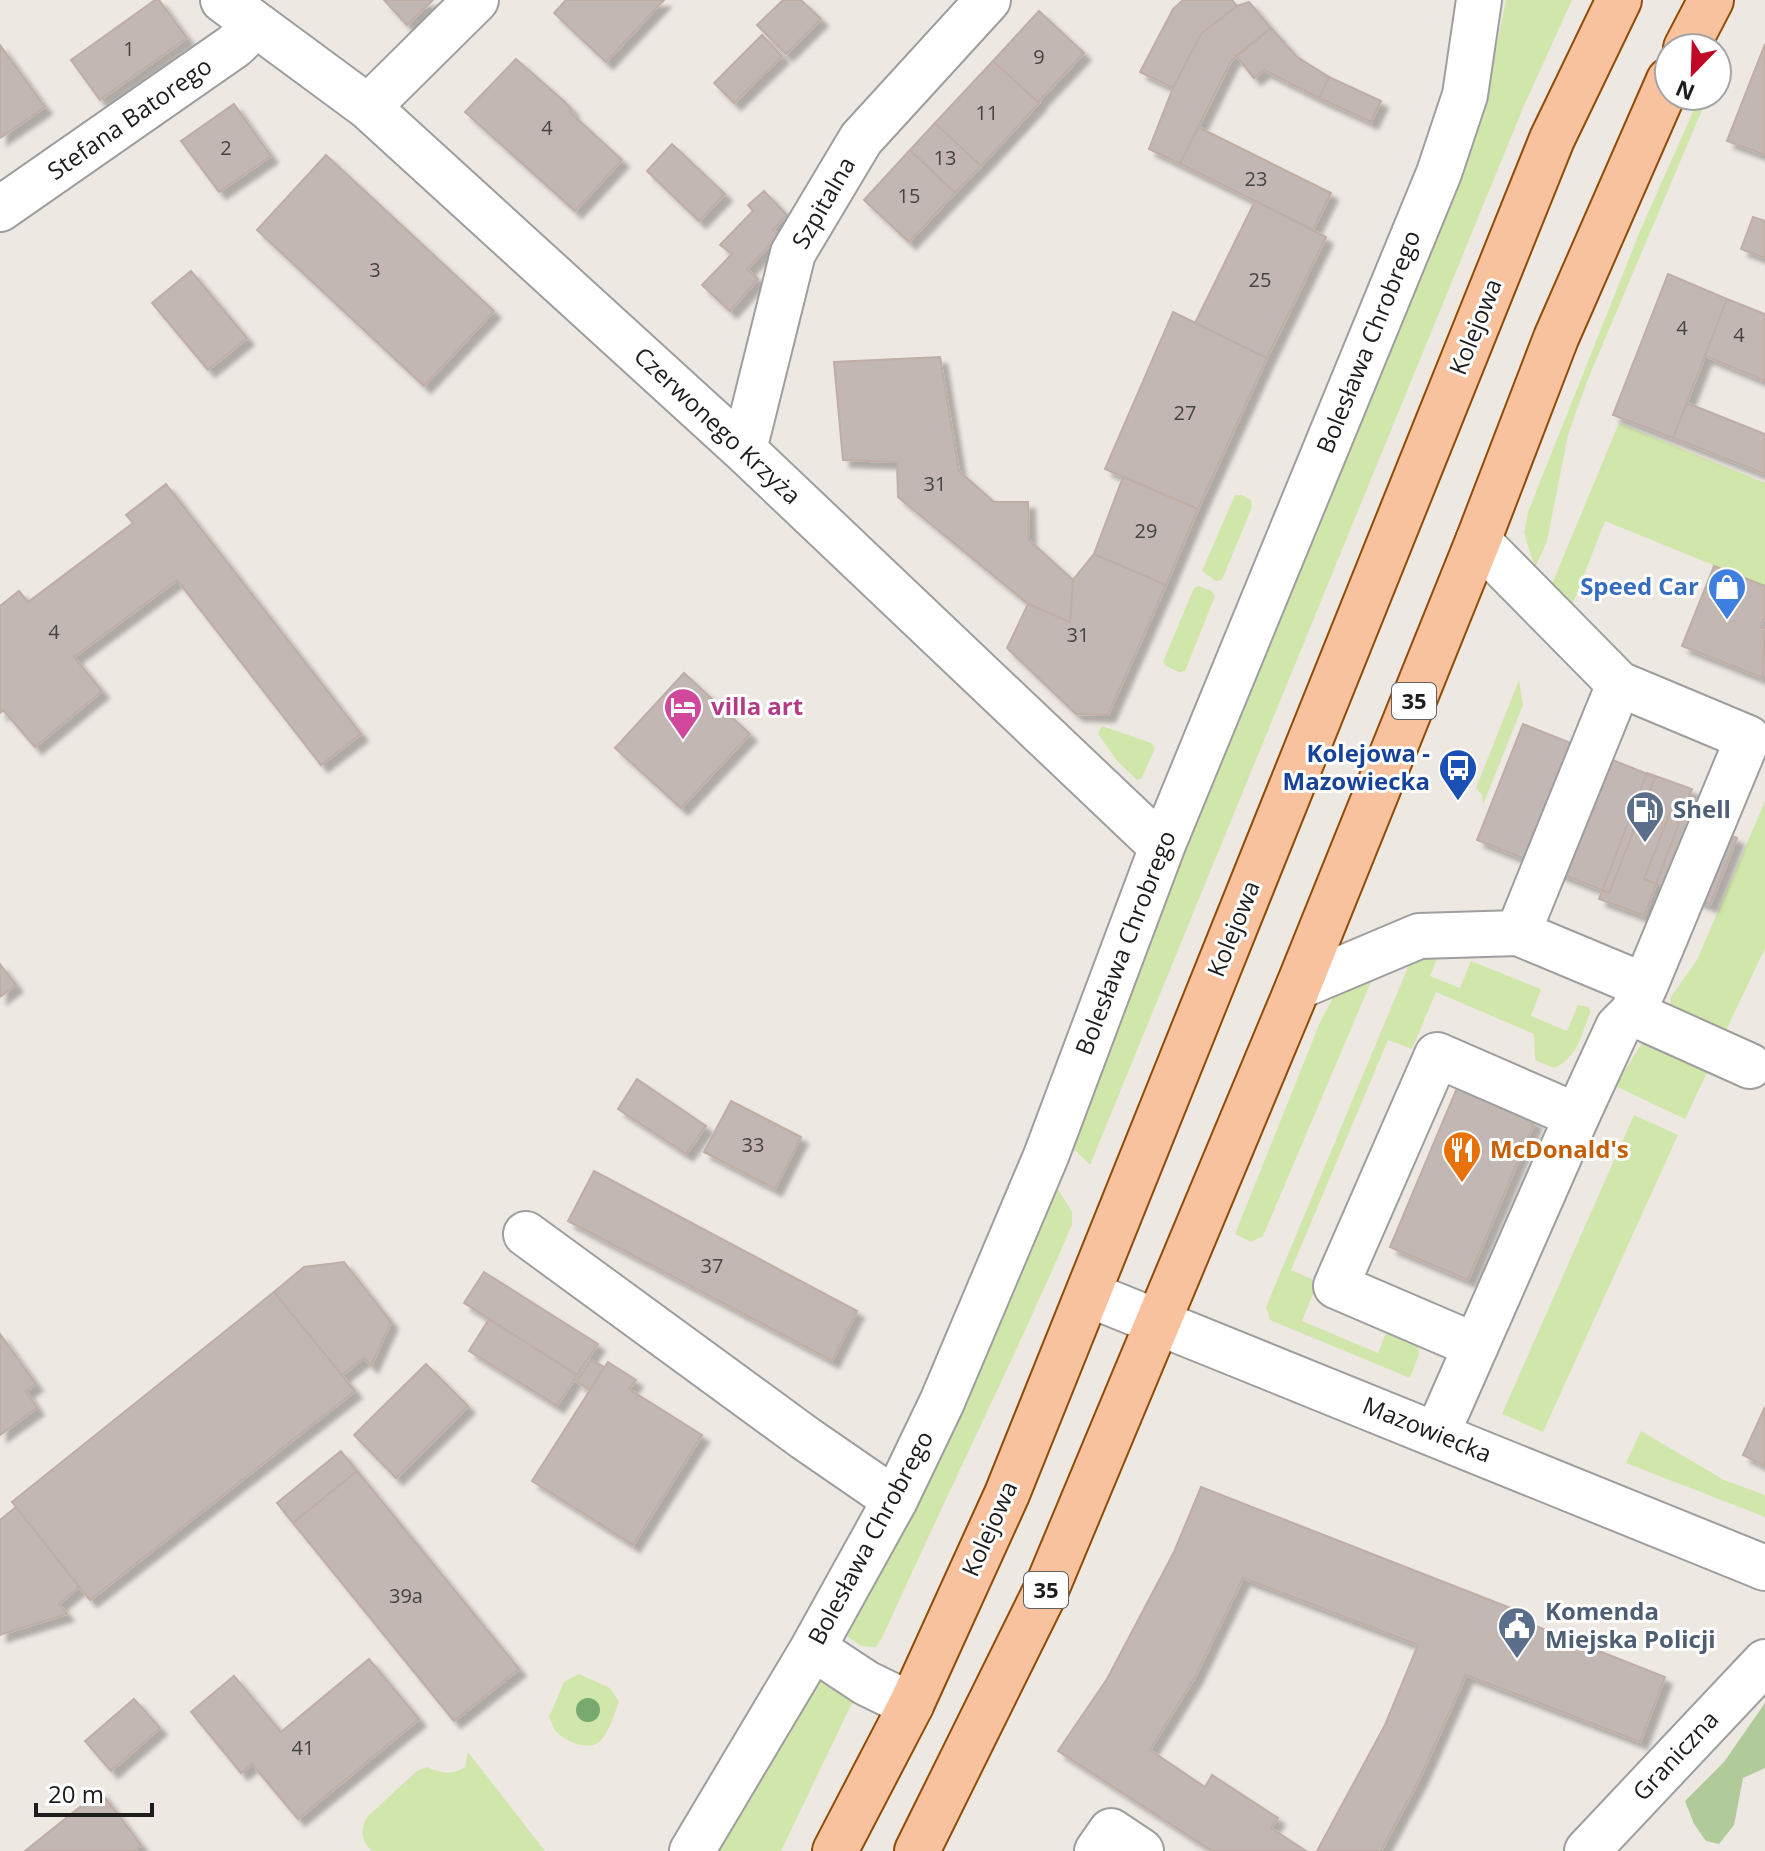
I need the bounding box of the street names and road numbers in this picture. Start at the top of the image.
street label: Stefana Batorego [40,49,218,187]
street label: Szpitalna [783,150,862,254]
street label: Bolesława Chrobrego [1308,225,1427,458]
street label: Kolejowa [1440,273,1509,379]
street label: Czerwonego Krzyża [627,339,809,511]
road number: 35 [1392,683,1436,719]
street label: Bolesława Chrobrego [1067,825,1183,1059]
street label: Kolejowa [1198,875,1267,981]
street label: Mazowiecka [1358,1388,1497,1469]
street label: Bolesława Chrobrego [799,1424,940,1650]
street label: Kolejowa [953,1475,1024,1581]
road number: 35 [1024,1572,1068,1608]
street label: Graniczna [1625,1703,1725,1807]

